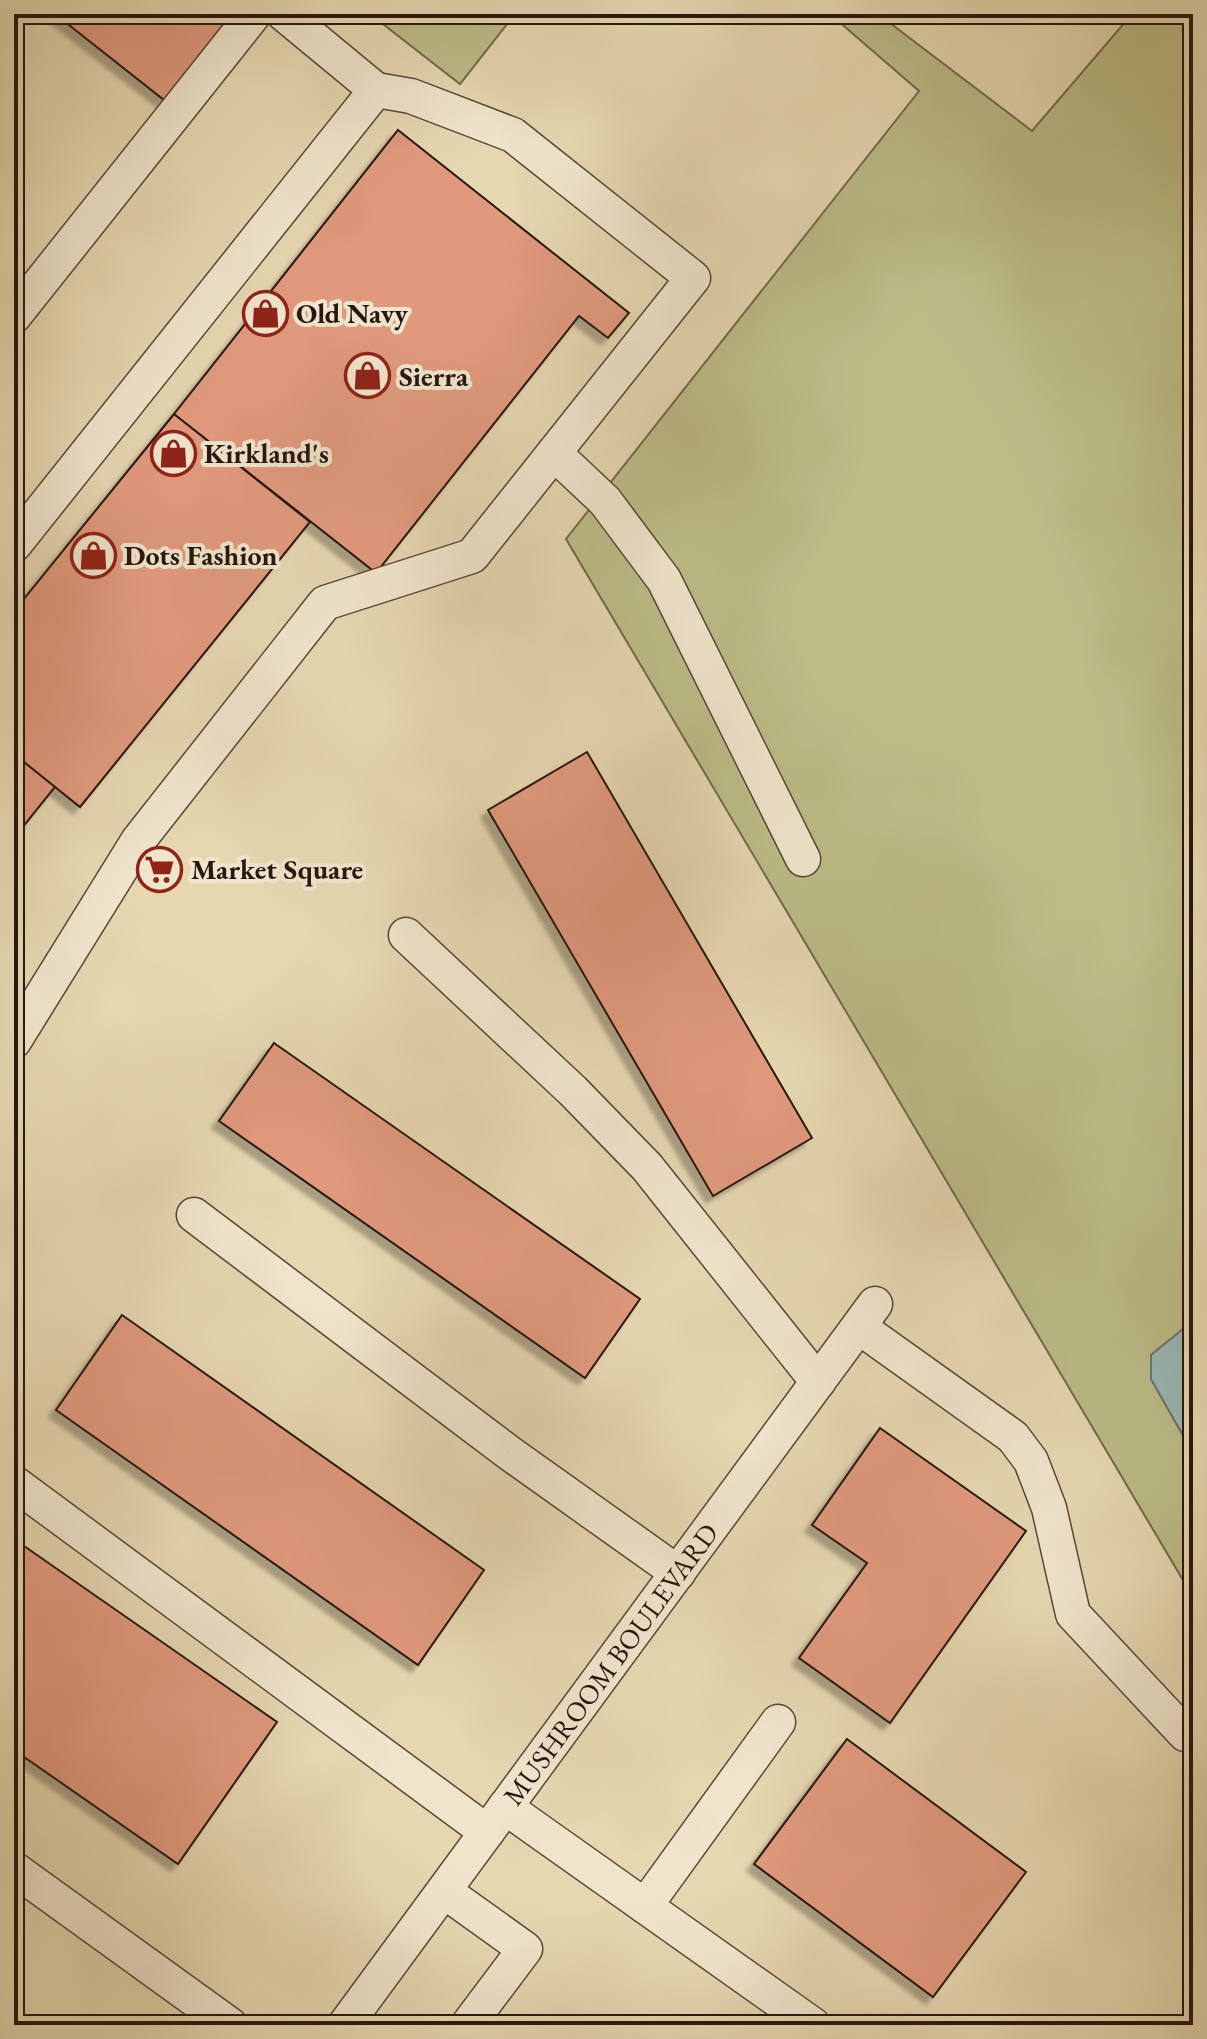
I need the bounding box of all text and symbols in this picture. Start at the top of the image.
shop icon: Old Navy [241,289,289,337]
place label: Old Navy [296,295,408,331]
shop icon: Sierra [344,352,392,400]
place label: Sierra [399,358,469,394]
shop icon: Kirkland's [149,429,197,477]
place label: Kirkland's [204,435,329,471]
shop icon: Dots Fashion [69,531,117,579]
place label: Dots Fashion [124,537,278,573]
supermarket icon: Market Square [136,845,184,893]
place label: Market Square [191,851,363,887]
street label: MUSHROOM BOULEVARD [495,1516,726,1812]

